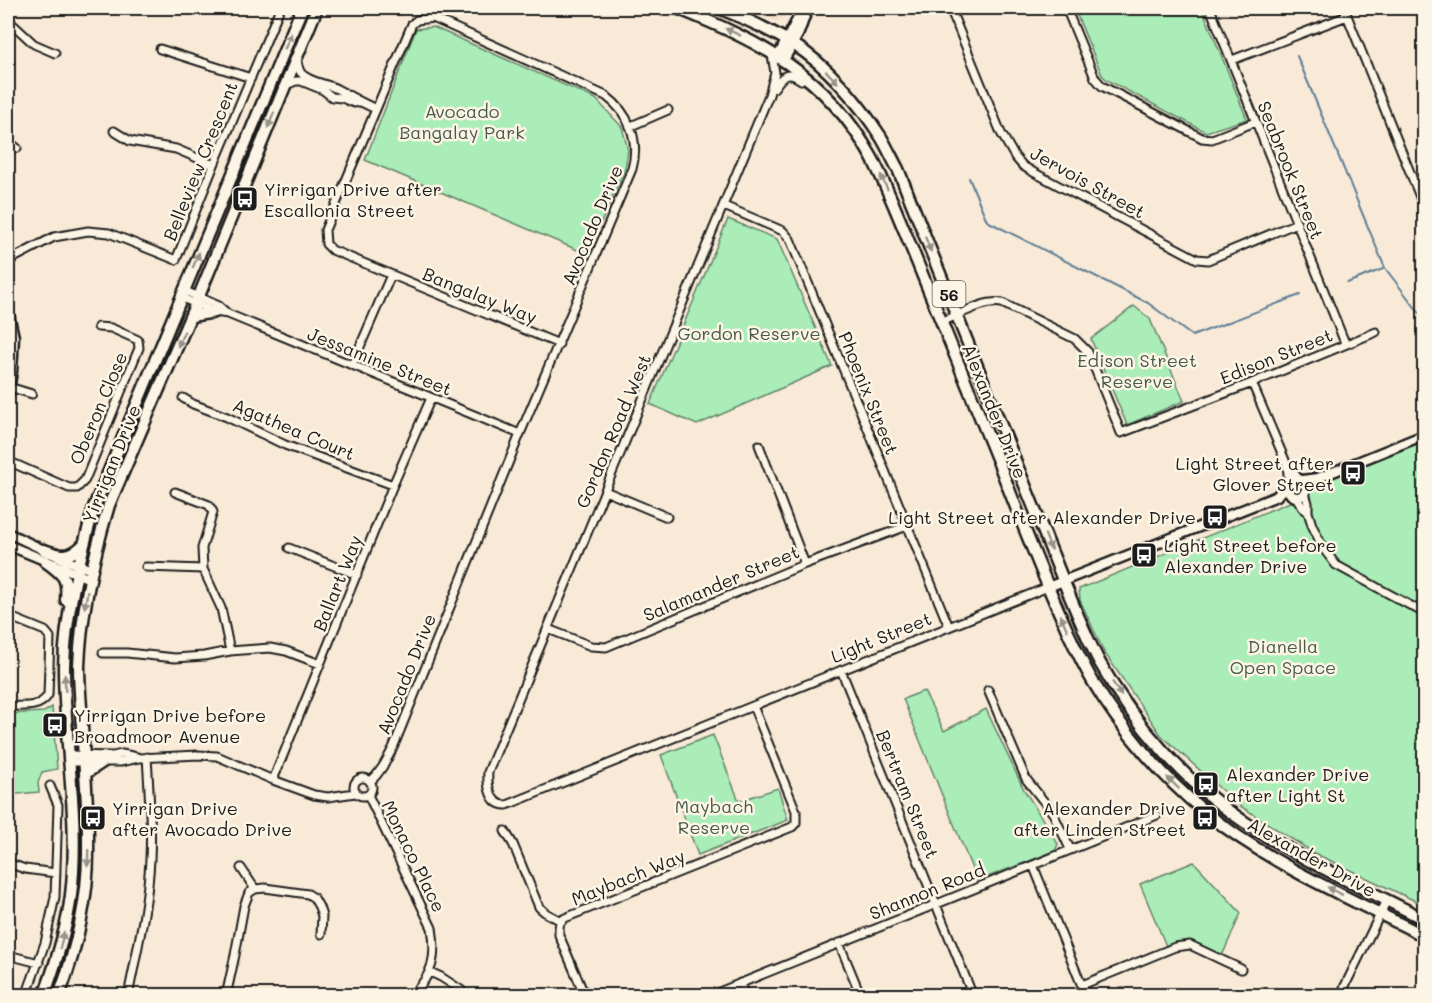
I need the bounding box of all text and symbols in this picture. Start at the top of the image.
one-way arrow [724,27,741,36]
one-way arrow [283,32,293,50]
one-way arrow [824,70,838,84]
street label: Belleview Crescent [157,78,243,244]
street label: Seabrook Street [1252,97,1330,243]
park label: Avocado Bangalay Park [399,99,525,144]
one-way arrow [266,111,275,129]
street label: Jervois Street [1026,141,1150,223]
street label: Avocado Drive [556,161,628,289]
one-way arrow [880,174,889,191]
place label: Yirrigan Drive after Escallonia Street [264,177,442,222]
bus stop icon: Yirrigan Drive after Escallonia Street [230,184,260,214]
one-way arrow [923,236,933,254]
one-way arrow [191,250,201,268]
street label: Bangalay Way [419,261,541,329]
road number: 56 [932,281,966,307]
street label: Jessamine Street [304,321,456,401]
park label: Gordon Reserve [677,321,821,345]
street label: Edison Street [1216,322,1336,390]
street label: Phoenix Street [833,328,905,458]
one-way arrow [175,330,185,348]
street label: Alexander Drive [957,340,1033,482]
street label: Oberon Close [63,348,133,468]
park label: Edison Street Reserve [1077,348,1197,393]
street label: Gordon Road West [570,350,656,512]
street label: Agathea Court [229,392,359,466]
street label: Yirrigan Drive [76,401,146,527]
place label: Light Street after Glover Street [1175,451,1334,496]
bus stop icon: Light Street after Glover Street [1338,458,1368,488]
bus stop icon: Light Street after Alexander Drive [1200,502,1230,532]
place label: Light Street after Alexander Drive [888,505,1196,529]
street label: Ballart Way [307,531,367,635]
place label: Light Street before Alexander Drive [1164,533,1337,578]
one-way arrow [1043,534,1053,552]
street label: Salamander Street [639,539,803,627]
bus stop icon: Light Street before Alexander Drive [1129,540,1159,570]
one-way arrow [81,591,90,610]
street label: Light Street [827,606,935,668]
street label: Avocado Drive [371,610,441,738]
one-way arrow [1059,614,1068,632]
park label: Dianella Open Space [1230,634,1336,679]
one-way arrow [60,674,69,693]
one-way arrow [1111,681,1122,697]
place label: Yirrigan Drive before Broadmoor Avenue [74,703,266,748]
bus stop icon: Yirrigan Drive before Broadmoor Avenue [40,710,70,740]
street label: Bertram Street [871,726,945,862]
place label: Alexander Drive after Light St [1226,762,1369,807]
bus stop icon: Alexander Drive after Light St [1191,769,1221,799]
one-way arrow [1166,776,1181,790]
park label: Maybach Reserve [675,794,753,839]
place label: Yirrigan Drive after Avocado Drive [112,796,292,841]
street label: Monaco Place [377,796,451,916]
place label: Alexander Drive after Linden Street [1013,796,1186,841]
bus stop icon: Yirrigan Drive after Avocado Drive [78,803,108,833]
bus stop icon: Alexander Drive after Linden Street [1190,803,1220,833]
street label: Alexander Drive [1243,812,1381,902]
street label: Maybach Way [568,843,688,911]
one-way arrow [83,848,93,867]
street label: Shannon Road [866,857,988,925]
one-way arrow [1326,886,1343,895]
one-way arrow [57,931,67,949]

